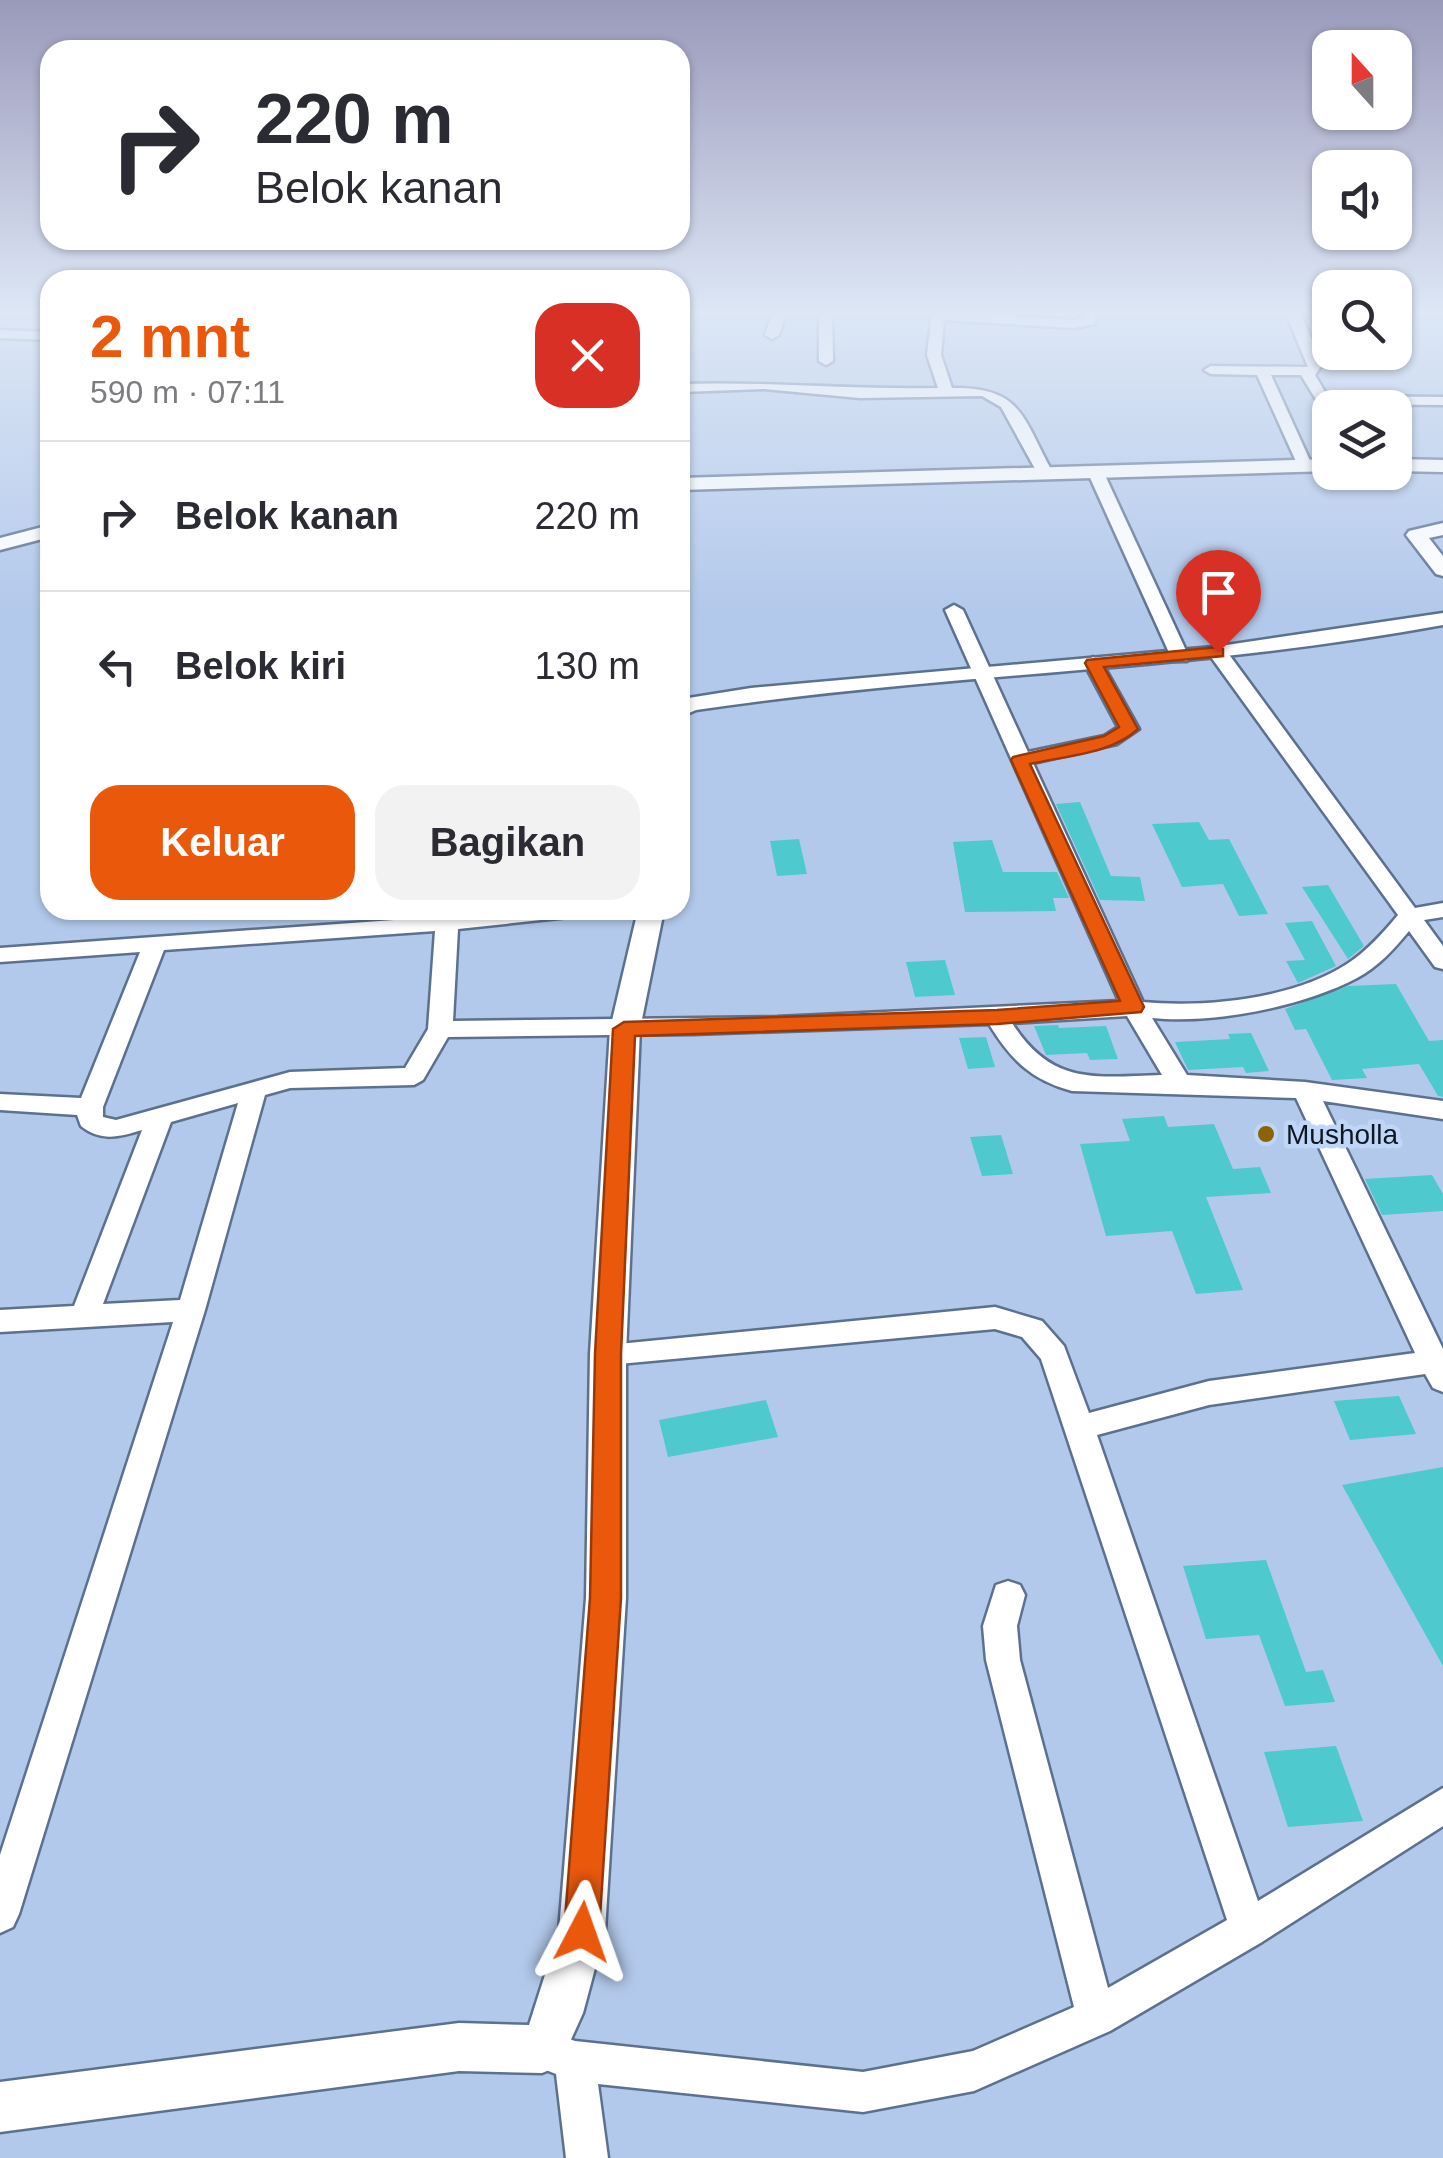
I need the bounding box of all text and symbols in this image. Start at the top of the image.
north arrow [1312,30,1412,130]
map controls [1312,30,1412,490]
icon: right [90,80,220,210]
text: 220 m [255,80,453,158]
button: sound [1312,150,1412,250]
text: Belok kanan [255,162,503,213]
button: search [1312,270,1412,370]
text: 2 mnt [90,303,250,370]
button: close [535,303,640,408]
text: 590 m · 07:11 [90,374,285,410]
button: layers [1312,390,1412,490]
icon: right [90,489,145,544]
text: Belok kanan [175,495,399,537]
text: 220 m [534,495,640,537]
pin [1176,550,1261,653]
icon: arrive [1191,565,1246,620]
icon: left [90,639,145,694]
text: Belok kiri [175,645,346,687]
text: 130 m [534,645,640,687]
button: Keluar [90,785,355,900]
button: Bagikan [375,785,640,900]
place label: Musholla [1286,1119,1398,1150]
marker: Musholla [1255,1123,1277,1145]
position arrow [530,1880,634,1984]

